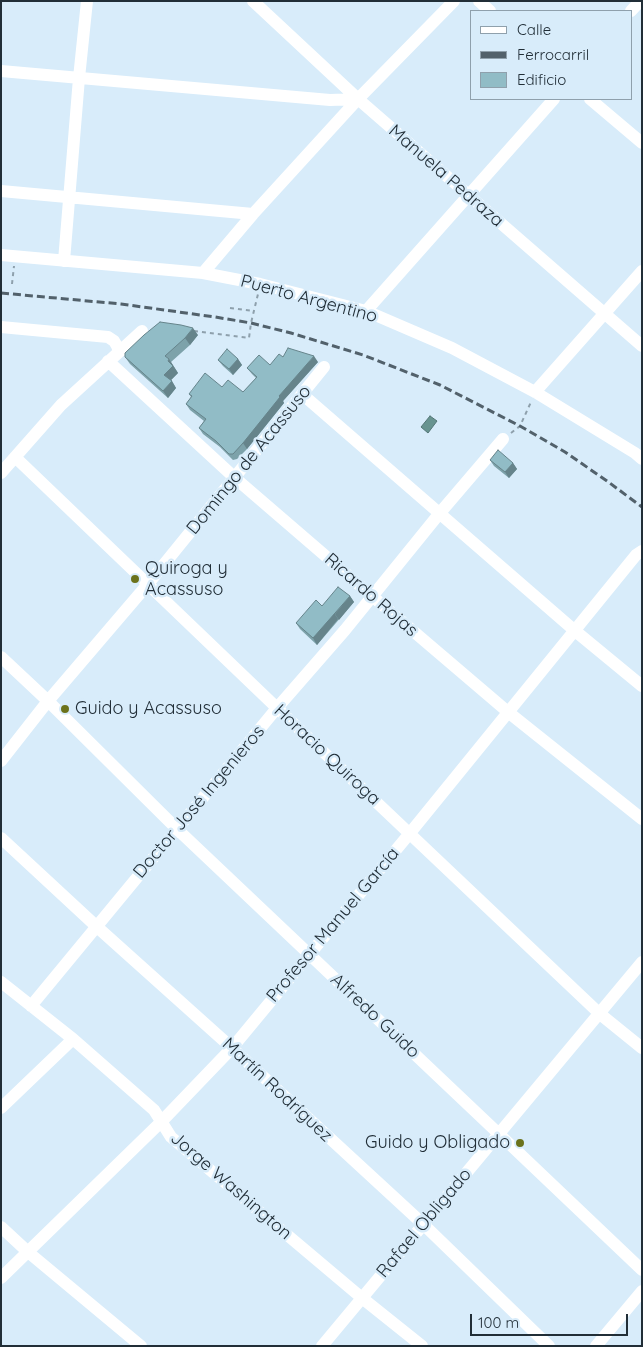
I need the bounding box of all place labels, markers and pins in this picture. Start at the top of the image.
place label: Quiroga y Acassuso [145,558,228,600]
marker: Quiroga y Acassuso [129,573,141,585]
place label: Guido y Acassuso [75,698,222,720]
marker: Guido y Acassuso [59,703,71,715]
place label: Guido y Obligado [365,1132,510,1154]
marker: Guido y Obligado [514,1137,526,1149]

